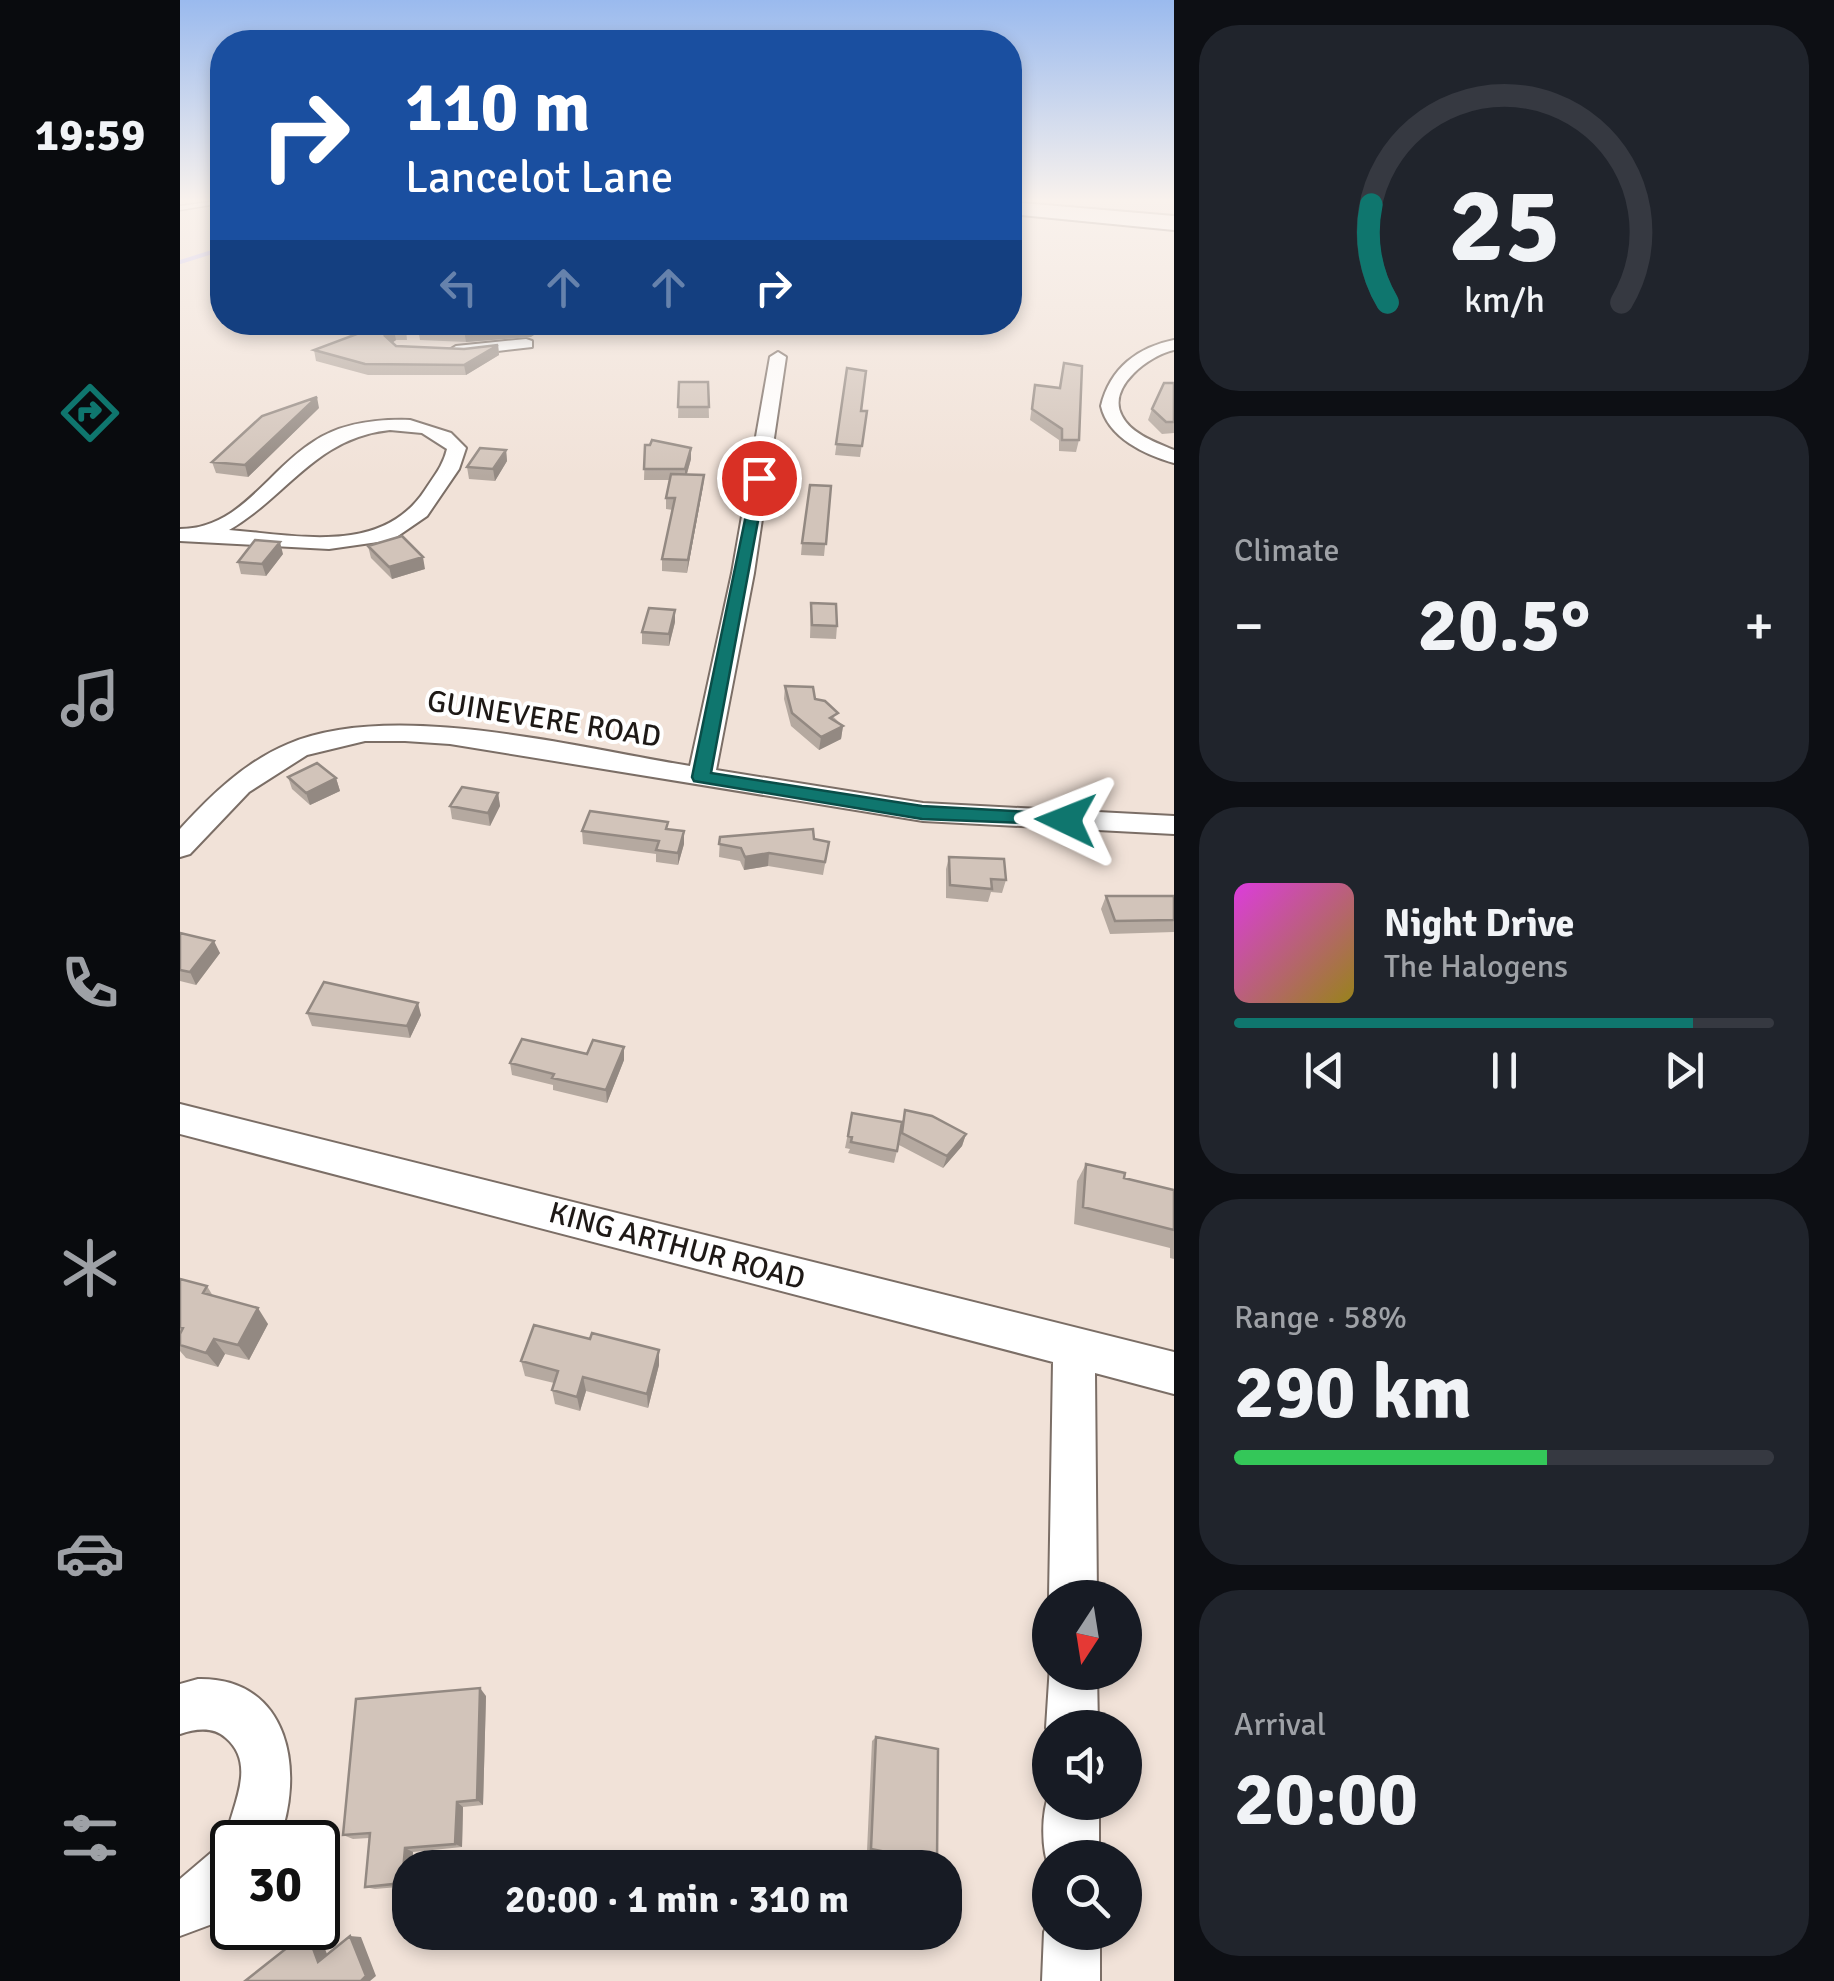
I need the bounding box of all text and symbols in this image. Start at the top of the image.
text: 110 m [405,64,590,150]
icon: right [240,70,370,200]
text: 19:59 [35,108,145,163]
text: Lancelot Lane [405,150,673,205]
text: 25 [1448,162,1560,290]
icon: left [431,260,486,315]
icon: ahead [536,260,591,315]
icon: ahead [641,260,696,315]
icon: right [746,260,801,315]
text: km/h [1464,278,1544,322]
icon: directions [55,378,125,448]
pin [717,436,802,521]
icon: arrive [732,451,787,506]
text: Climate [1234,531,1340,570]
text: 20.5° [1418,579,1591,672]
text: − [1234,592,1264,660]
text: + [1744,592,1774,660]
icon: music [55,663,125,733]
street label: GUINEVERE ROAD [425,682,663,756]
position arrow [1014,768,1118,872]
text: Night Drive [1384,900,1574,947]
text: The Halogens [1384,947,1568,986]
icon: phone [55,948,125,1018]
icon: previous [1297,1043,1352,1098]
icon: pause [1477,1043,1532,1098]
icon: next [1657,1043,1712,1098]
street label: KING ARTHUR ROAD [545,1194,809,1298]
icon: climate [55,1233,125,1303]
text: Range · 58% [1234,1298,1407,1337]
text: 290 km [1234,1346,1472,1439]
icon: car [55,1518,125,1588]
north arrow [1032,1580,1142,1690]
map controls [1032,1580,1142,1950]
text: Arrival [1234,1705,1326,1744]
button: sound [1032,1710,1142,1820]
text: 20:00 [1234,1753,1418,1846]
icon: filters [55,1803,125,1873]
speed limit sign: 30 [210,1820,340,1950]
button: search [1032,1840,1142,1950]
text: 20:00 · 1 min · 310 m [505,1876,849,1923]

